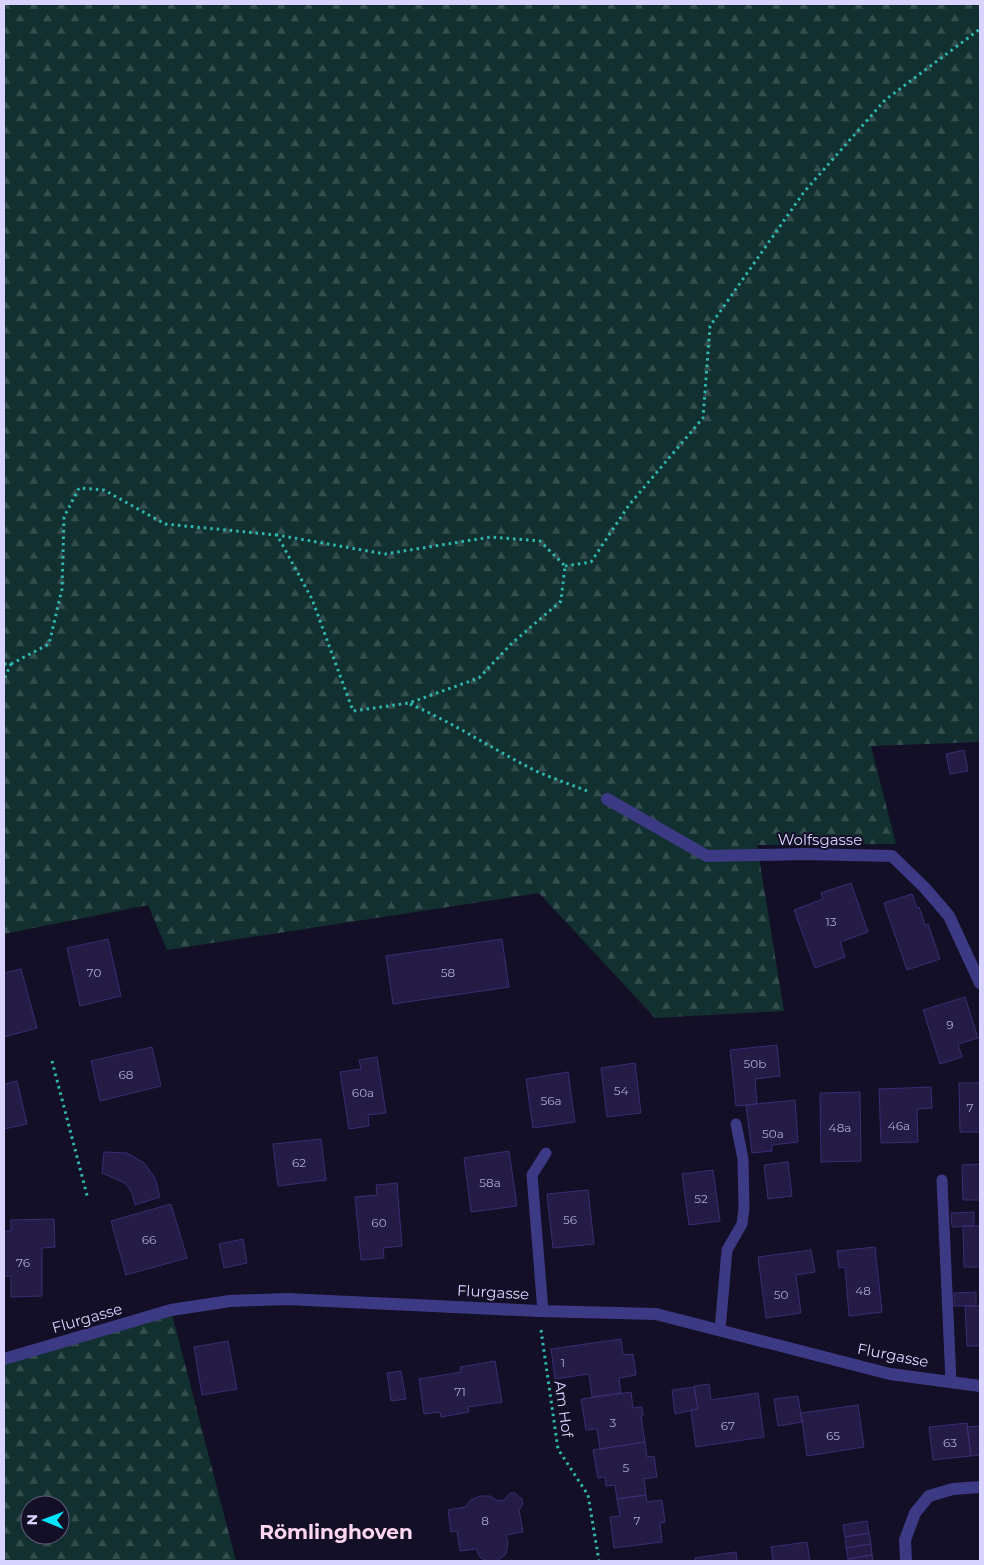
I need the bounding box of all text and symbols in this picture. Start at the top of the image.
street label: Wolfsgasse [778,830,862,849]
house number: 13 [825,914,837,929]
house number: 70 [87,965,101,980]
house number: 58 [441,965,456,980]
house number: 9 [946,1017,954,1032]
house number: 50b [744,1056,766,1071]
house number: 68 [119,1067,134,1082]
house number: 54 [614,1083,628,1098]
house number: 60a [352,1085,374,1100]
house number: 56a [540,1093,562,1108]
house number: 7 [966,1100,974,1115]
house number: 46a [888,1118,910,1133]
house number: 48a [829,1120,851,1135]
house number: 50a [762,1126,784,1141]
house number: 62 [292,1155,306,1170]
house number: 58a [479,1175,501,1190]
house number: 52 [694,1191,708,1206]
house number: 56 [563,1212,577,1227]
house number: 60 [371,1215,387,1230]
house number: 66 [142,1232,156,1247]
house number: 76 [16,1255,30,1270]
street label: Flurgasse [456,1281,530,1303]
house number: 48 [855,1283,871,1298]
house number: 50 [774,1287,788,1302]
street label: Flurgasse [50,1299,124,1337]
street label: Flurgasse [856,1339,930,1371]
house number: 1 [561,1355,565,1370]
street label: Am Hof [551,1379,578,1440]
house number: 71 [454,1384,466,1399]
house number: 3 [610,1415,617,1430]
house number: 67 [721,1418,735,1433]
house number: 65 [826,1428,840,1443]
house number: 63 [943,1435,957,1450]
house number: 5 [623,1460,630,1475]
north arrow [20,1495,70,1545]
house number: 8 [481,1513,489,1528]
house number: 7 [633,1513,641,1528]
text: N [23,1514,41,1526]
district label: Römlinghoven [259,1520,413,1544]

